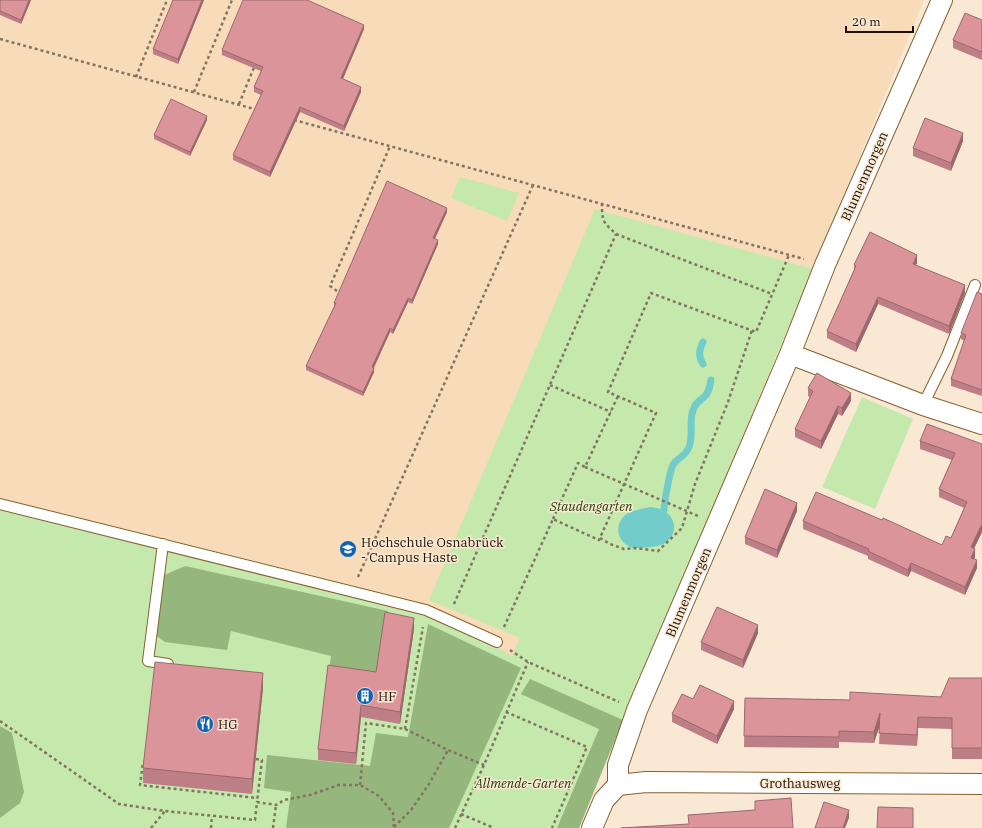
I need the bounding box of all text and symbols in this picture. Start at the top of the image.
scale bar [846,8,913,34]
text: 20 m [852,14,881,29]
street label: Blumenmorgen [837,129,892,224]
park label: Staudengarten [549,498,633,515]
place label: Hochschule Osnabrück - Campus Haste [361,534,504,566]
school or university icon: Hochschule Osnabrück - Campus Haste [338,539,358,559]
street label: Blumenmorgen [662,545,715,640]
building icon: HF [355,686,375,706]
place label: HF [378,688,396,705]
restaurant icon: HG [195,714,215,734]
place label: HG [218,716,238,733]
park label: Allmende-Garten [474,775,572,792]
street label: Grothausweg [760,775,840,792]

